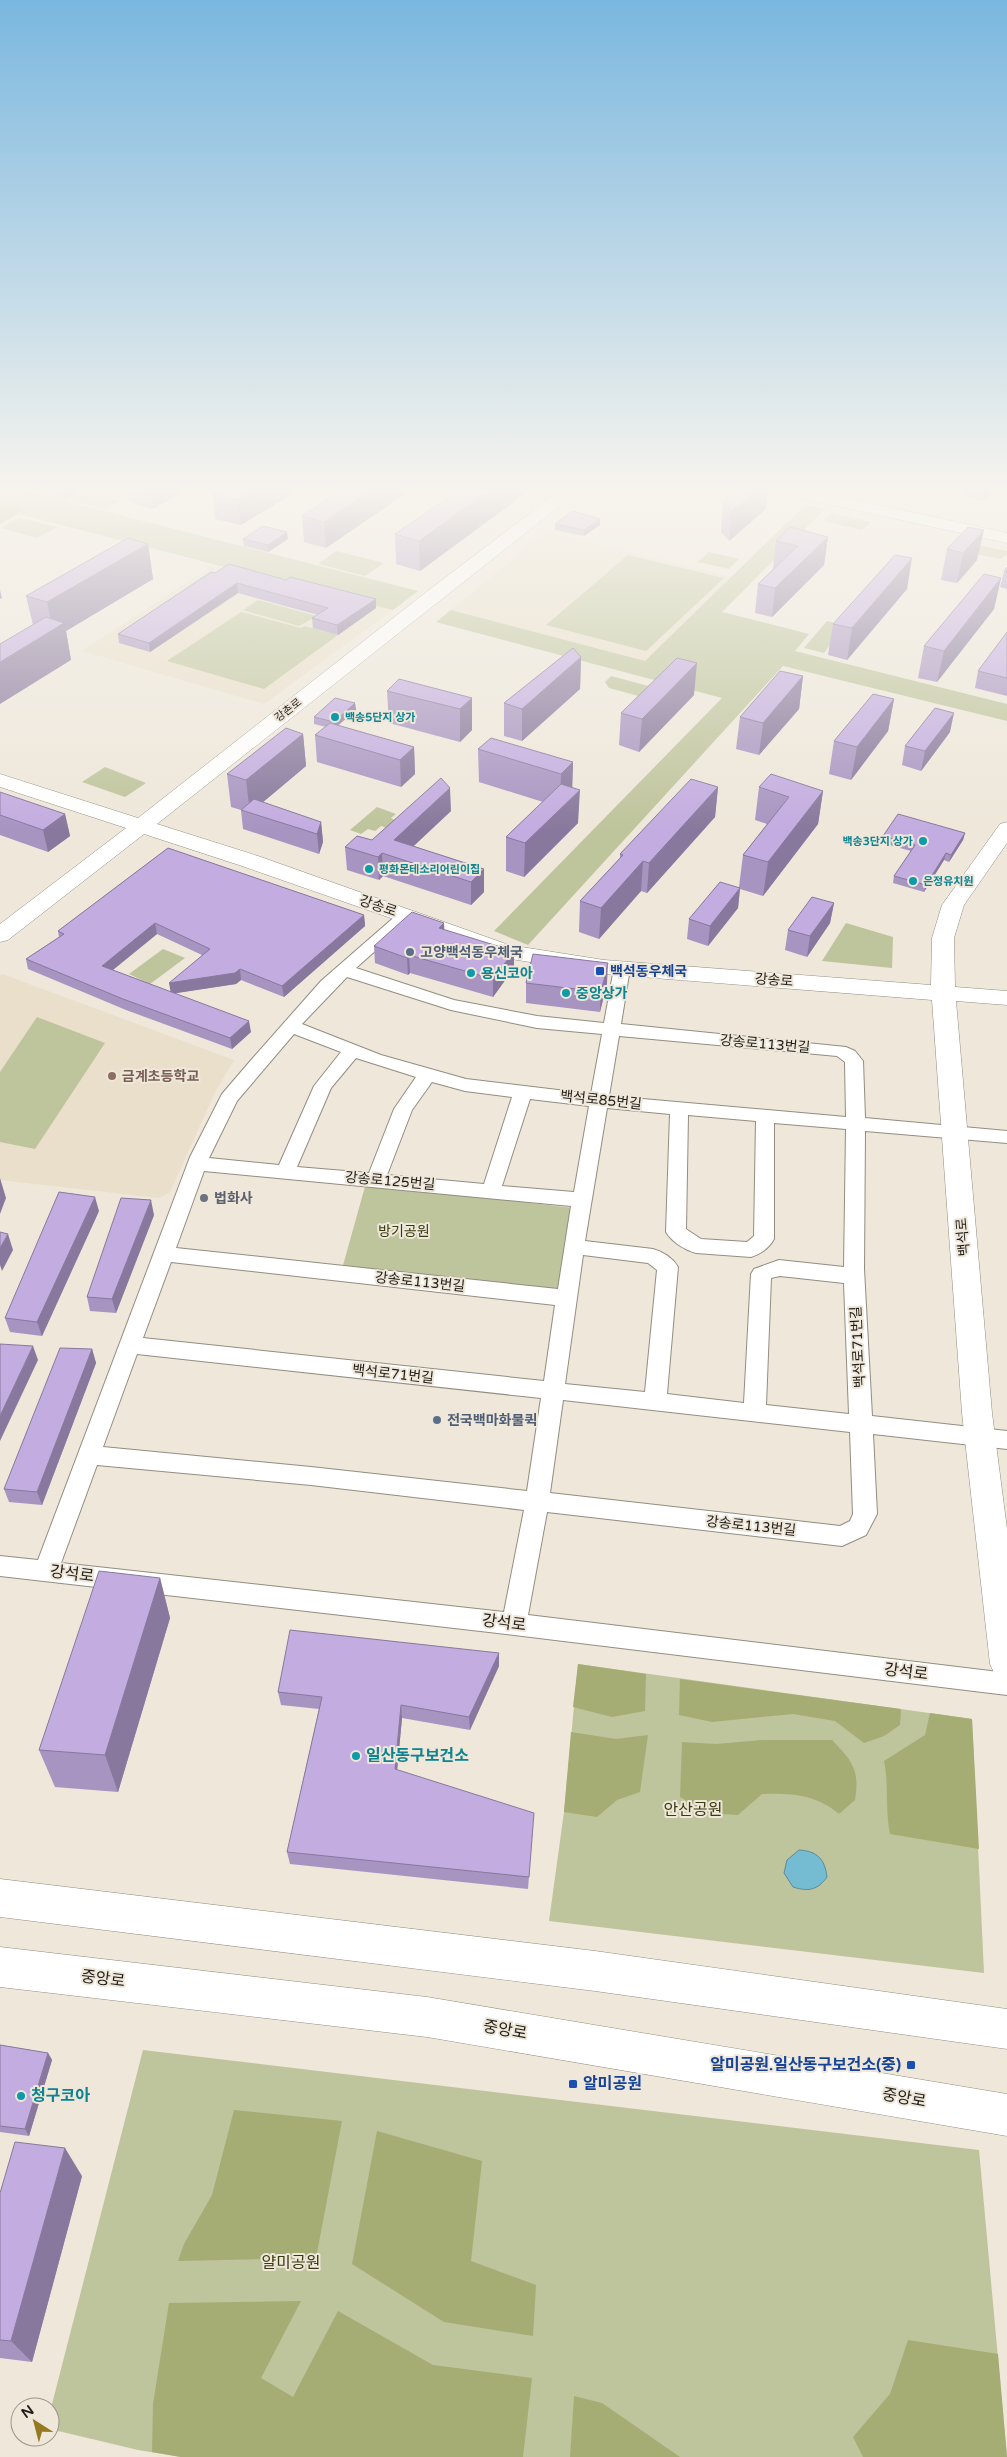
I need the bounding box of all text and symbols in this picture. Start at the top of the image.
street label: 강촌로 [272,696,304,724]
marker: 백송5단지 상가 [329,711,341,723]
place label: 백송5단지 상가 [345,711,416,724]
place label: 백송3단지 상가 [843,835,913,848]
marker: 백송3단지 상가 [917,835,929,847]
marker: 평화몬테소리어린이집 [363,863,375,875]
place label: 평화몬테소리어린이집 [379,863,480,876]
marker: 은정유치원 [907,875,919,887]
place label: 은정유치원 [923,875,974,888]
street label: 강송로 [357,892,399,920]
place label: 고양백석동우체국 [420,944,523,961]
marker: 고양백석동우체국 [404,946,416,958]
place label: 백석동우체국 [610,963,687,980]
place label: 용신코아 [481,965,533,982]
marker: 백석동우체국 [594,965,606,977]
marker: 용신코아 [465,967,477,979]
street label: 강송로 [754,970,794,990]
place label: 중앙상가 [576,985,628,1002]
marker: 중앙상가 [560,987,572,999]
street label: 강송로113번길 [719,1032,811,1056]
place label: 금계초등학교 [122,1068,199,1085]
marker: 금계초등학교 [106,1070,118,1082]
street label: 백석로85번길 [559,1087,643,1113]
street label: 강송로125번길 [344,1169,436,1193]
place label: 법화사 [214,1190,253,1207]
marker: 법화사 [198,1192,210,1204]
street label: 백석로 [953,1217,973,1257]
park label: 방기공원 [378,1223,430,1240]
street label: 강송로113번길 [374,1269,466,1295]
street label: 백석로71번길 [847,1306,869,1388]
street label: 백석로71번길 [351,1361,435,1387]
place label: 전국백마화물퀵 [447,1412,537,1429]
marker: 전국백마화물퀵 [431,1414,443,1426]
street label: 강송로113번길 [705,1513,797,1539]
street label: 강석로 [49,1561,95,1587]
street label: 강석로 [481,1610,527,1636]
street label: 강석로 [883,1659,929,1685]
place label: 일산동구보건소 [366,1746,469,1766]
marker: 일산동구보건소 [350,1750,362,1762]
park label: 안산공원 [664,1800,722,1820]
street label: 중앙로 [80,1966,126,1992]
street label: 중앙로 [482,2016,529,2044]
place label: 알미공원.일산동구보건소(중) [710,2055,901,2075]
marker: 알미공원.일산동구보건소(중) [905,2059,917,2071]
place label: 알미공원 [583,2074,642,2094]
marker: 알미공원 [567,2078,579,2090]
street label: 중앙로 [881,2084,928,2112]
place label: 청구코아 [31,2086,90,2106]
marker: 청구코아 [15,2090,27,2102]
park label: 얄미공원 [262,2253,320,2273]
north arrow [10,2397,60,2447]
text: N [18,2402,37,2422]

